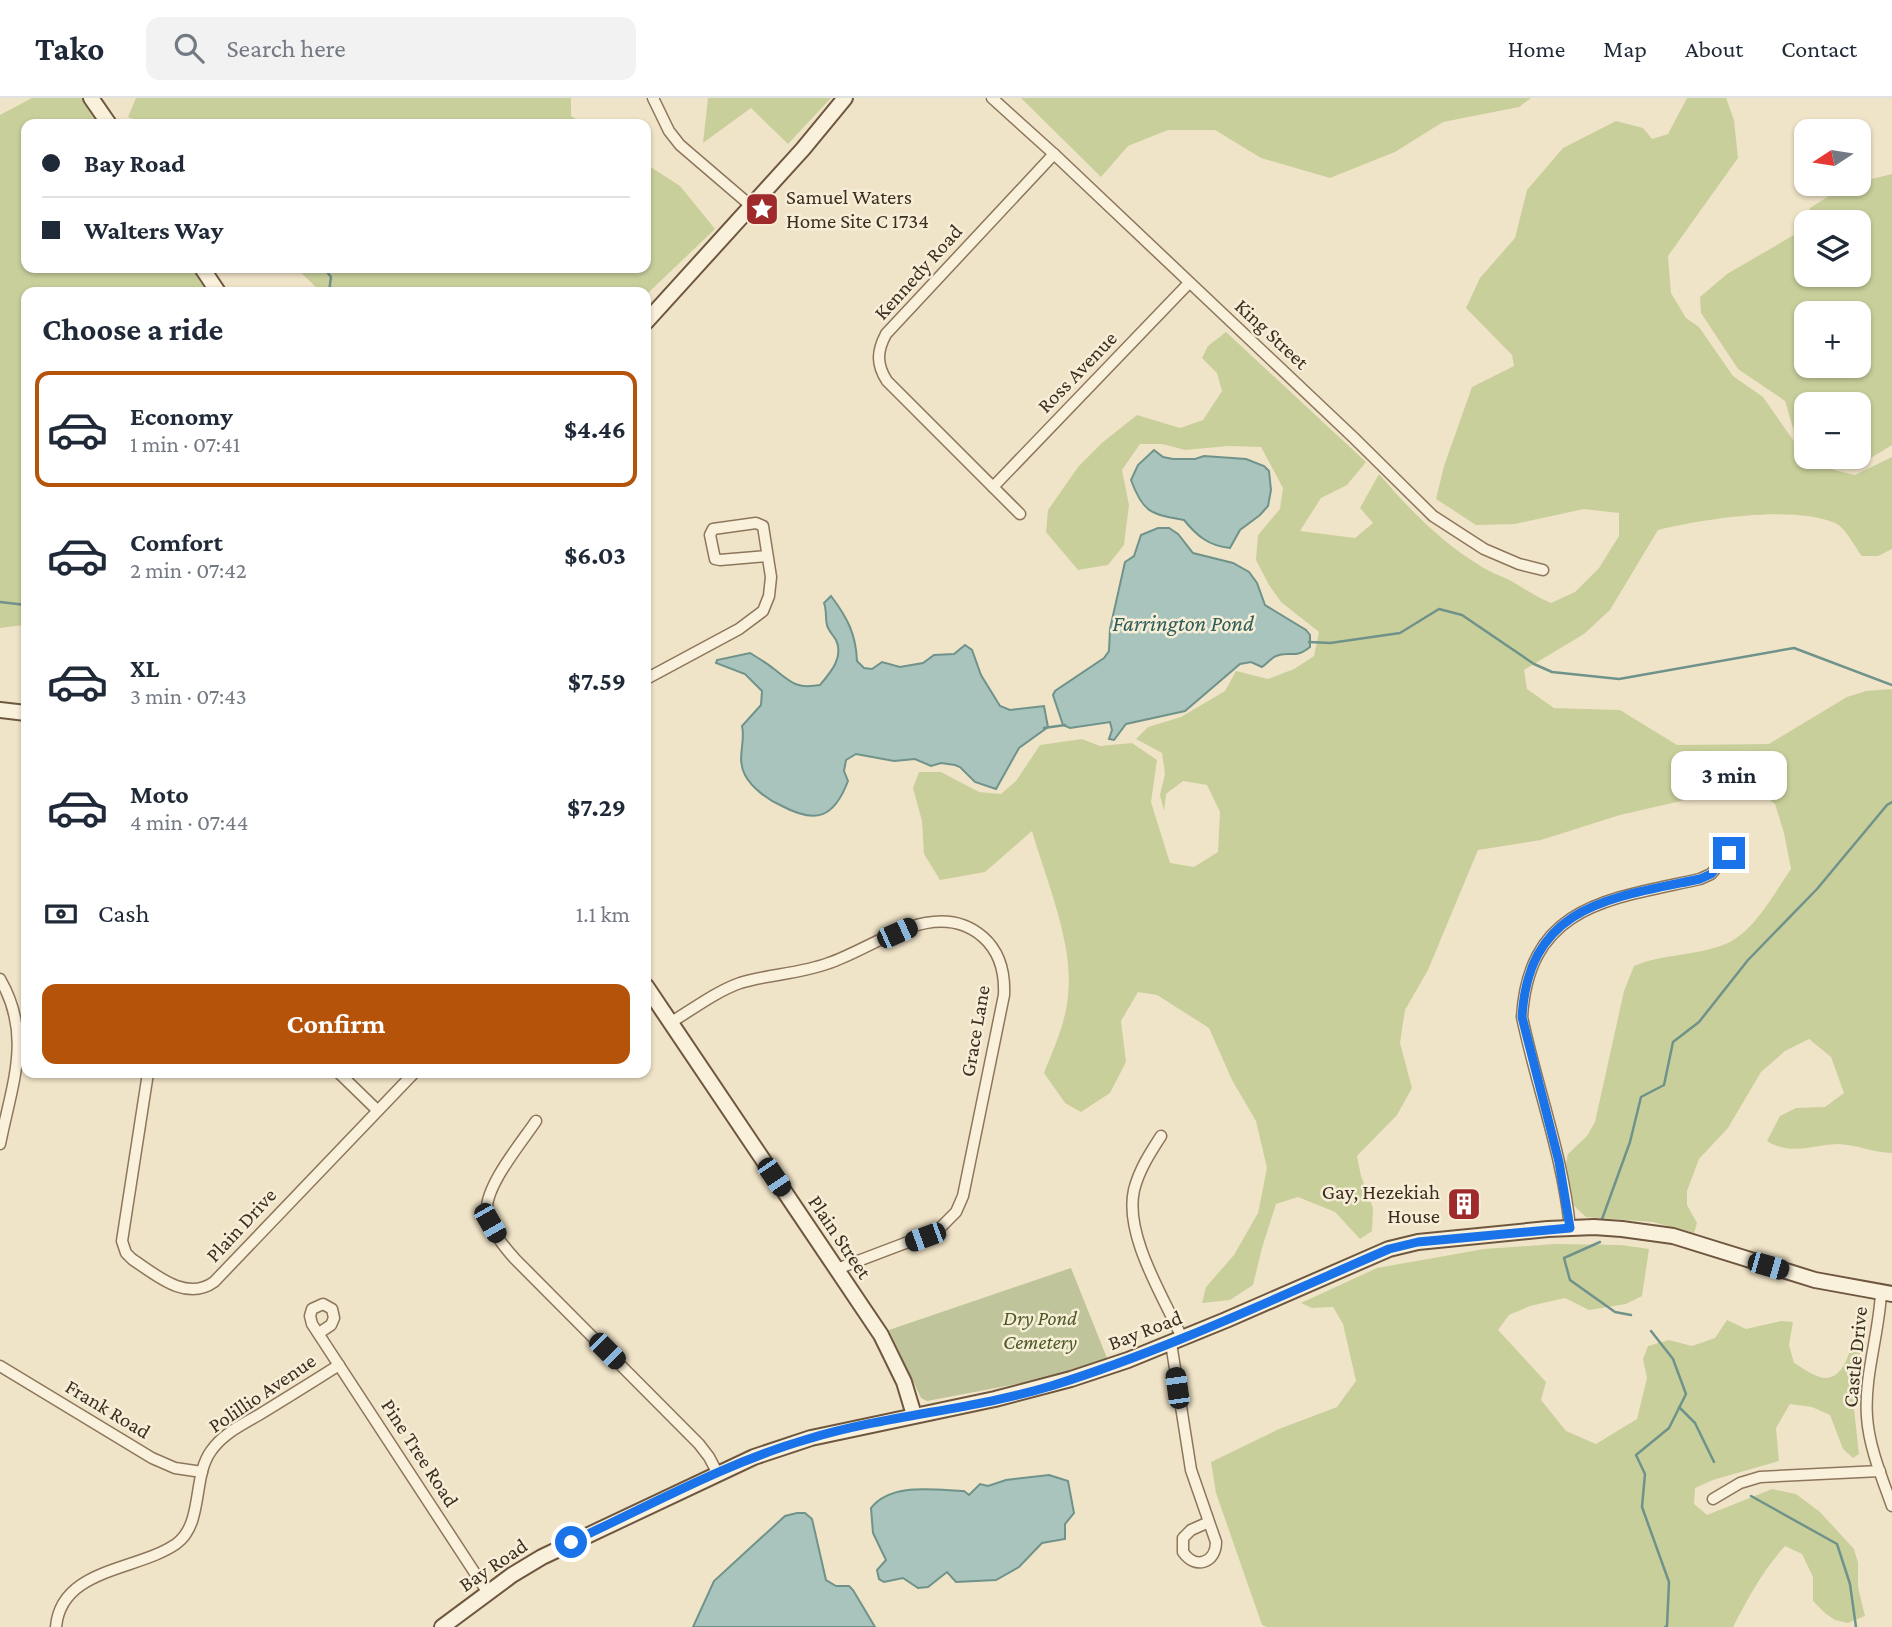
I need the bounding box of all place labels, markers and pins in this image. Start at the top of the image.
place label: Samuel Waters Home Site C 1734 [786,185,929,233]
place icon: Samuel Waters Home Site C 1734 [743,190,781,228]
place label: Gay, Hezekiah House [1322,1180,1440,1228]
building icon: Gay, Hezekiah House [1445,1185,1483,1223]

